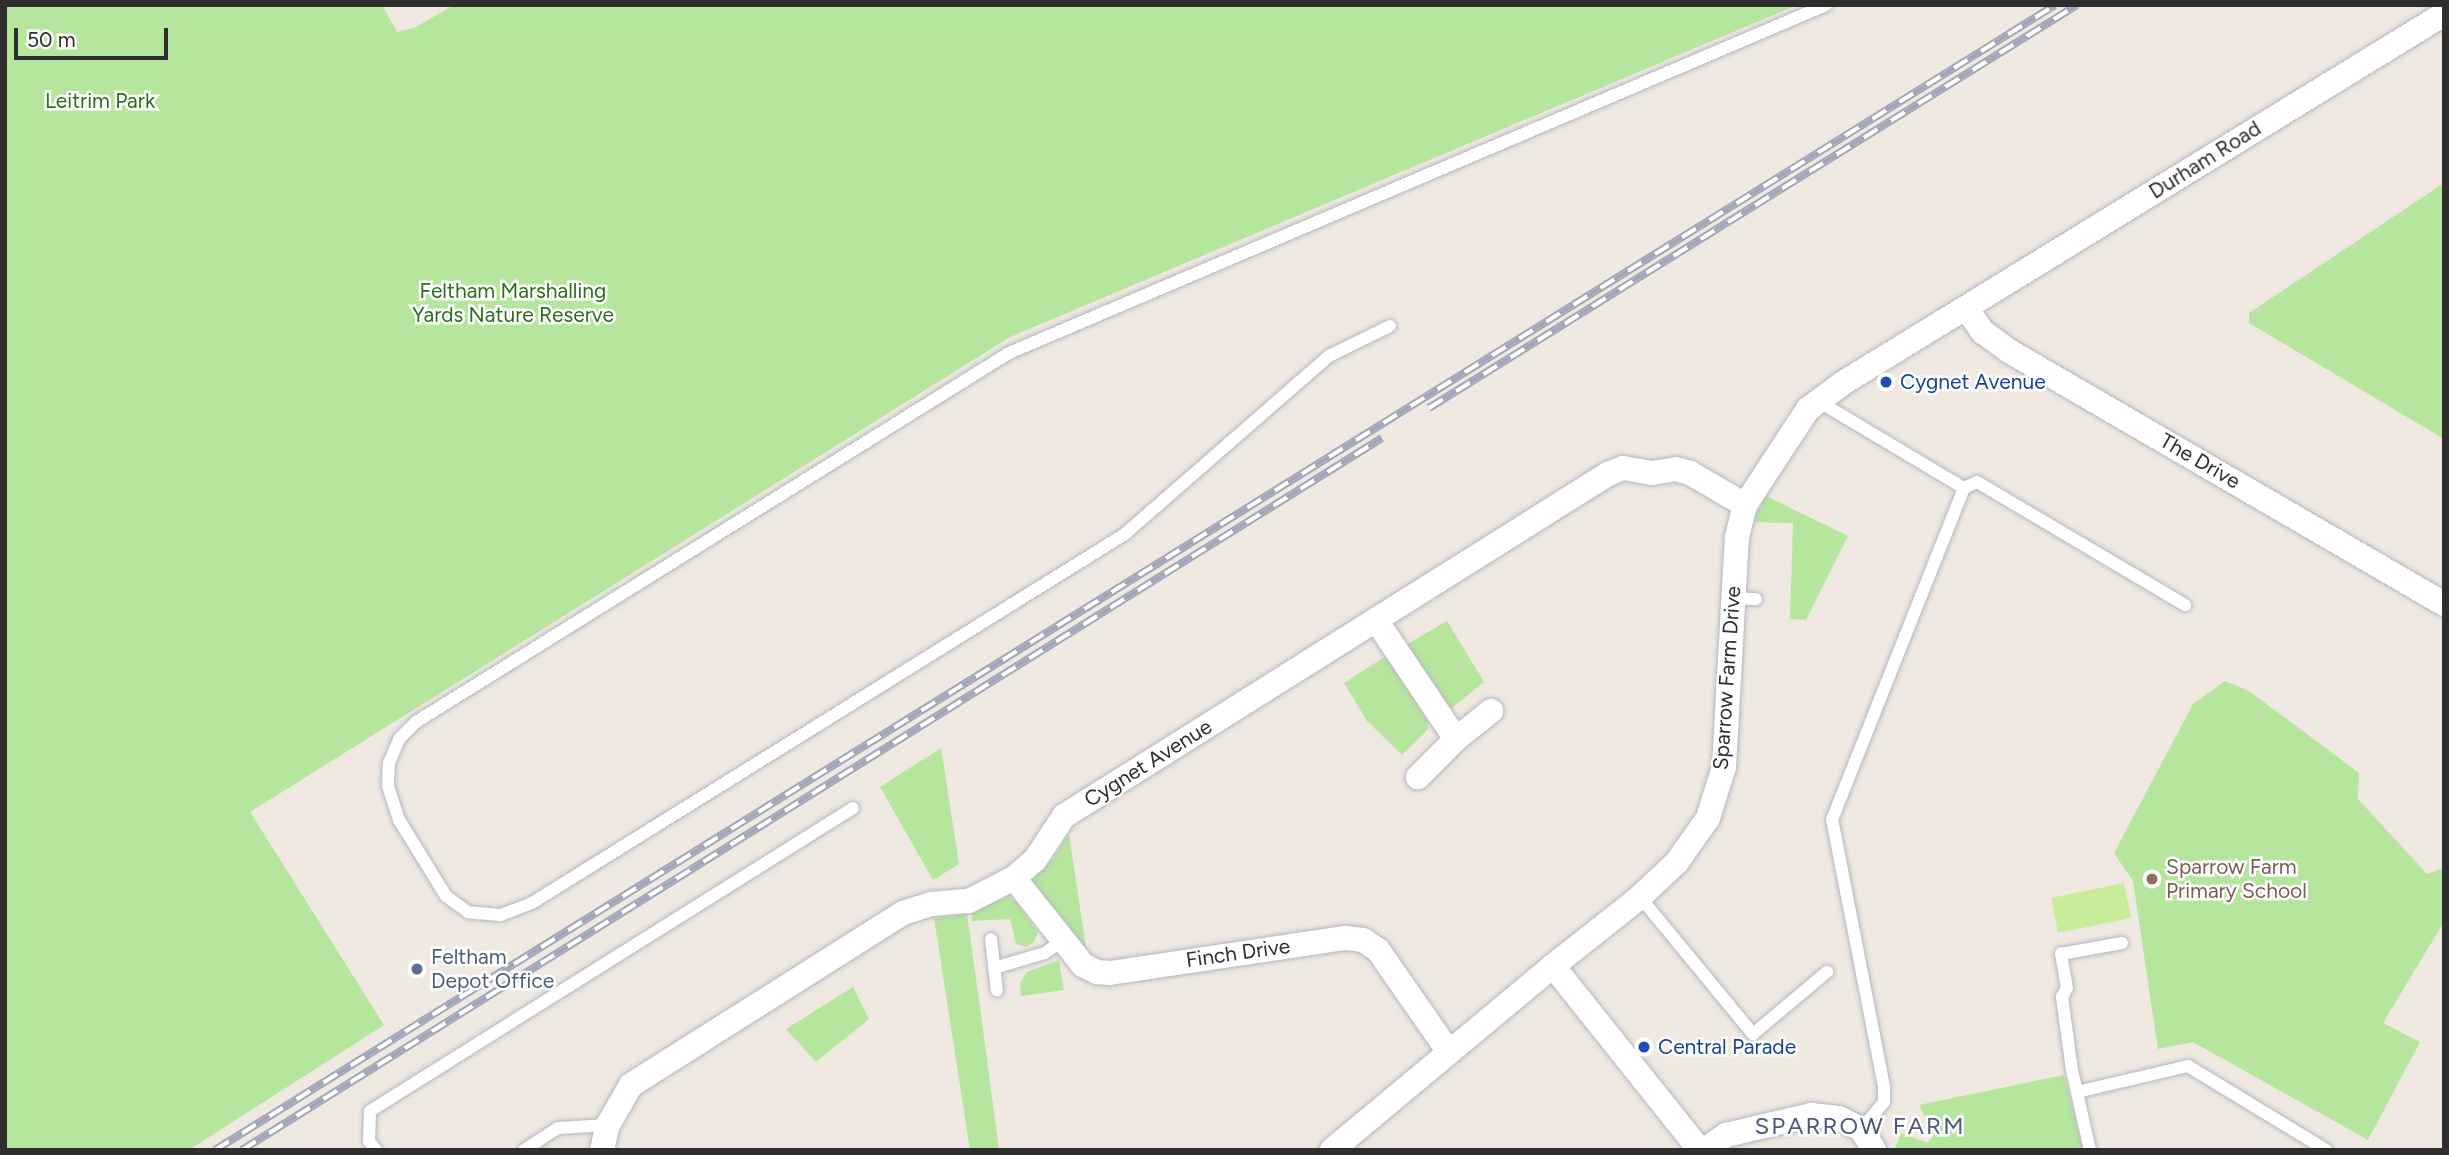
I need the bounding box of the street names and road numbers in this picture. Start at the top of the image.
street label: Durham Road [2144,116,2266,204]
street label: The Drive [2155,428,2245,494]
street label: Sparrow Farm Drive [1708,585,1746,771]
street label: Cygnet Avenue [1080,714,1216,812]
street label: Finch Drive [1184,933,1292,973]

